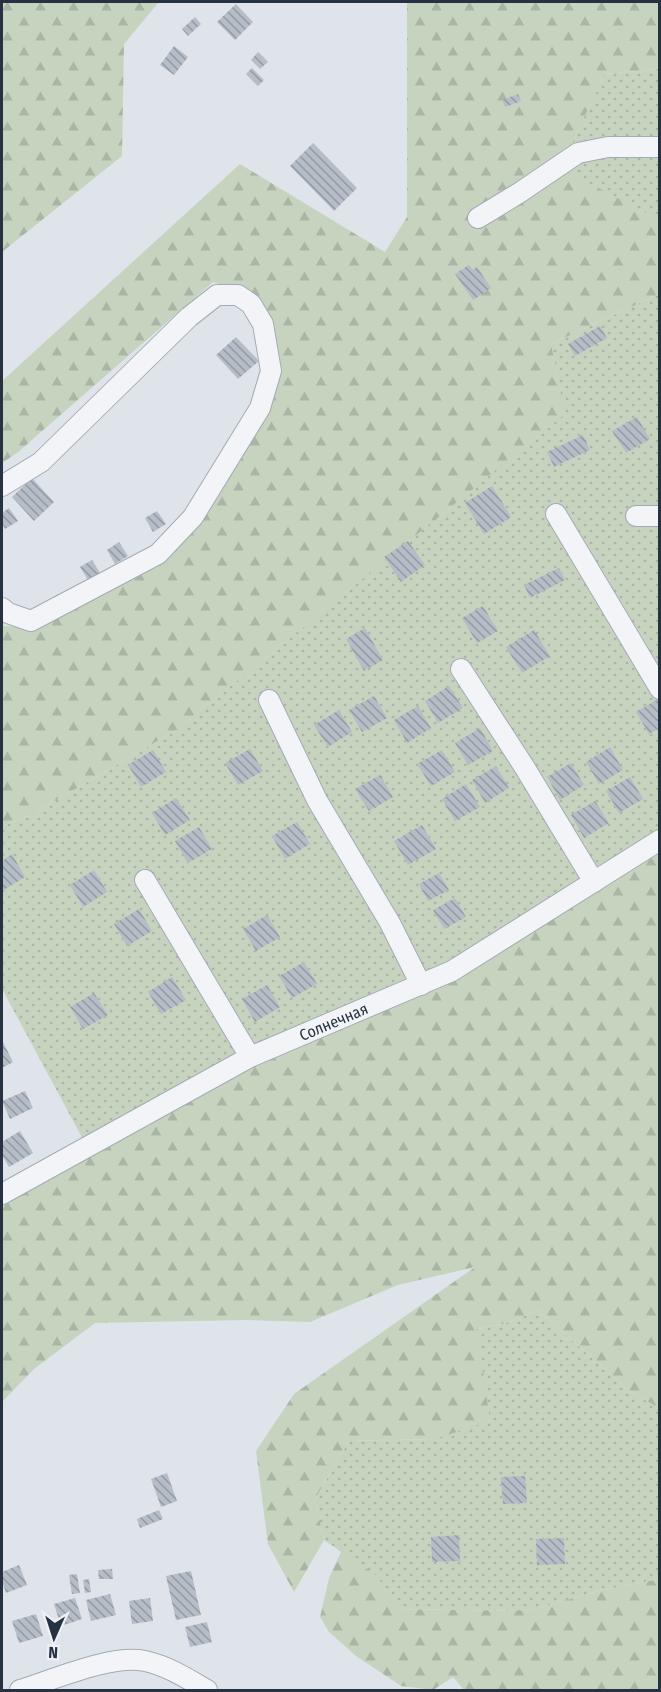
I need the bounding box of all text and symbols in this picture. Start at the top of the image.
street label: Солнечная [296,998,371,1045]
north arrow [24,1608,84,1668]
text: N [48,1643,59,1662]

